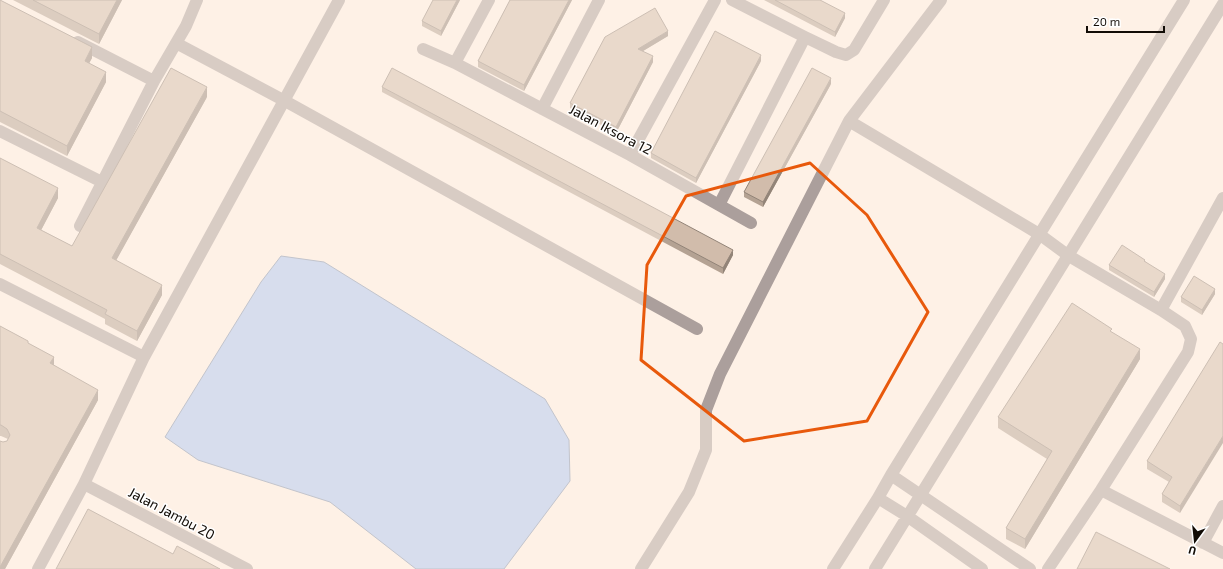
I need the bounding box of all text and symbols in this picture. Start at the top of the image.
scale bar [1087,8,1164,34]
text: 20 m [1093,14,1120,28]
street label: Jalan Iksora 12 [567,100,655,158]
street label: Jalan Jambu 20 [126,483,218,543]
north arrow [1175,521,1215,561]
text: U [1187,544,1198,558]

